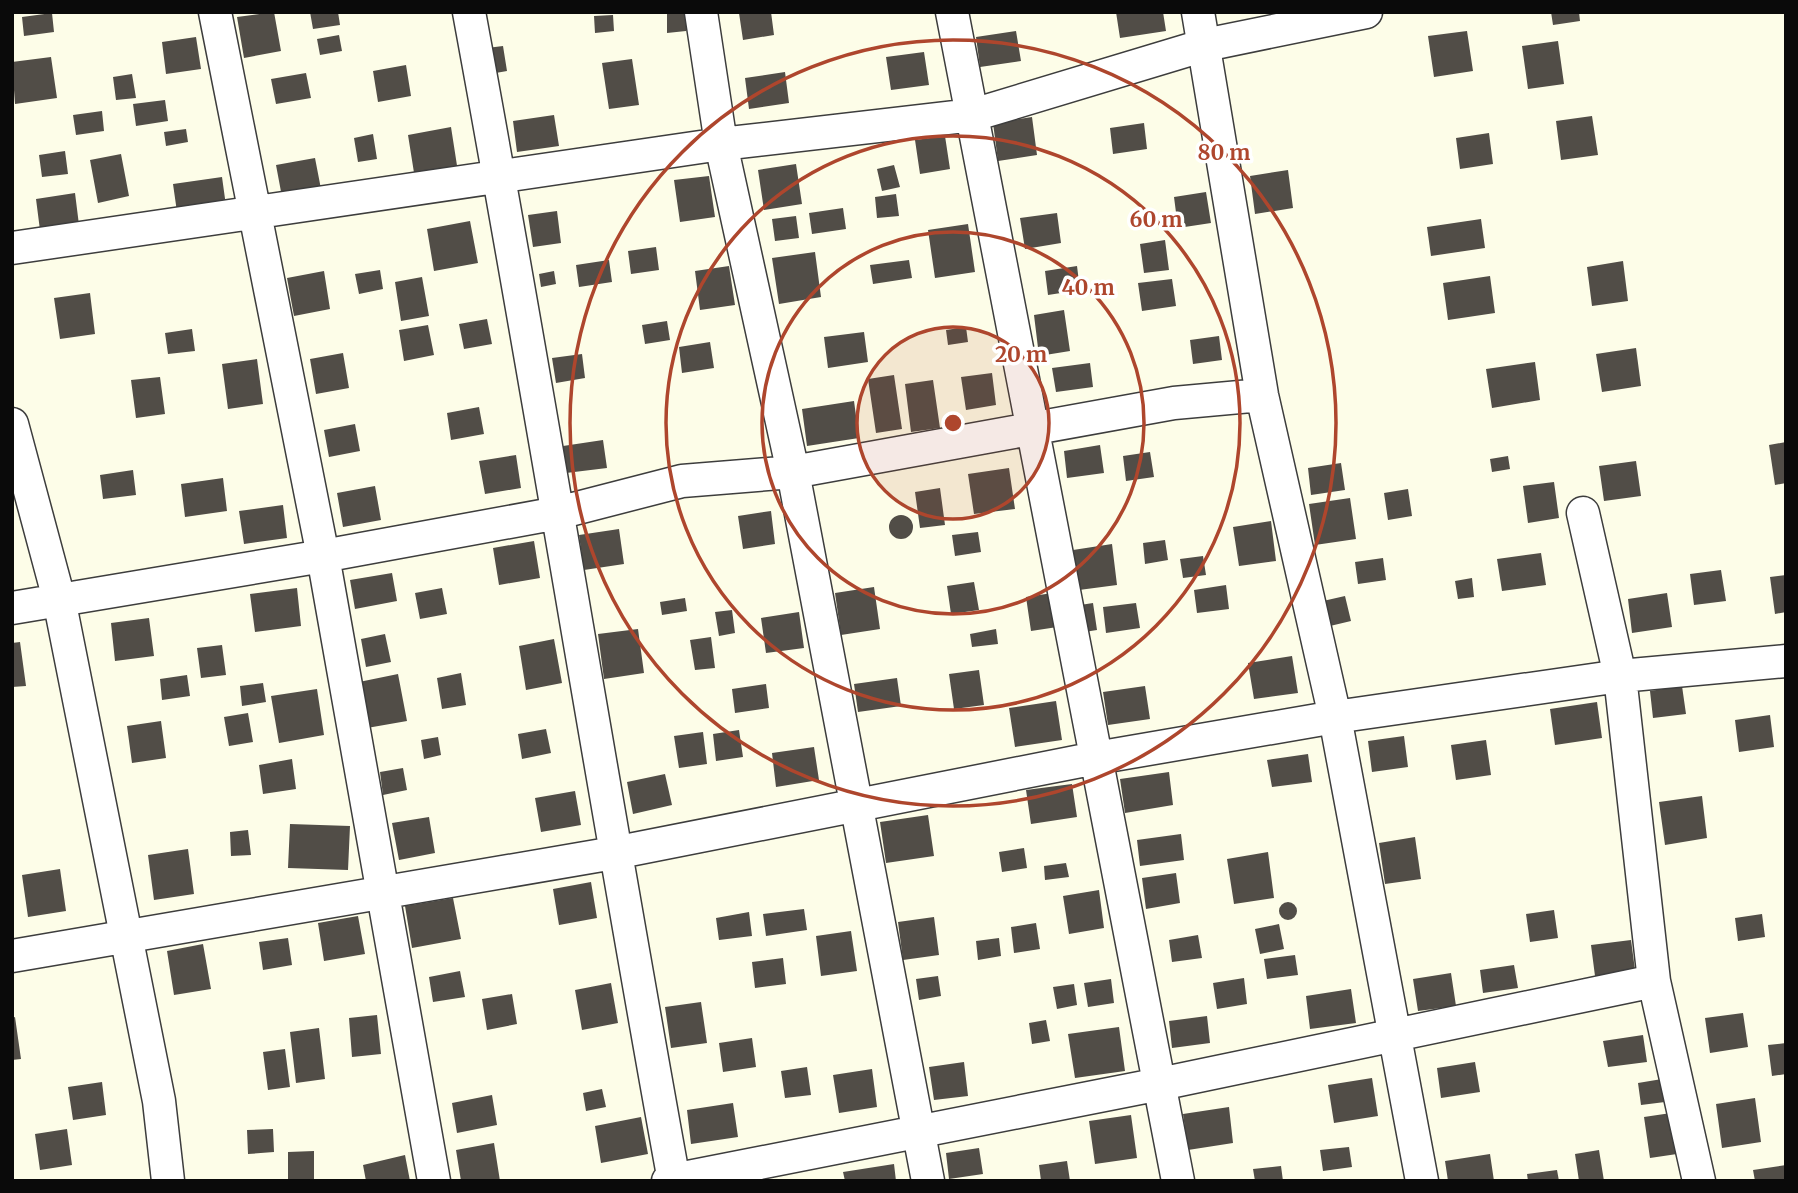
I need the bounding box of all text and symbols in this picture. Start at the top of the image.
text: 80 m [1198,139,1250,166]
text: 60 m [1130,206,1182,233]
text: 40 m [1061,274,1115,301]
text: 20 m [995,341,1047,368]
centre of rings [941,411,965,435]

